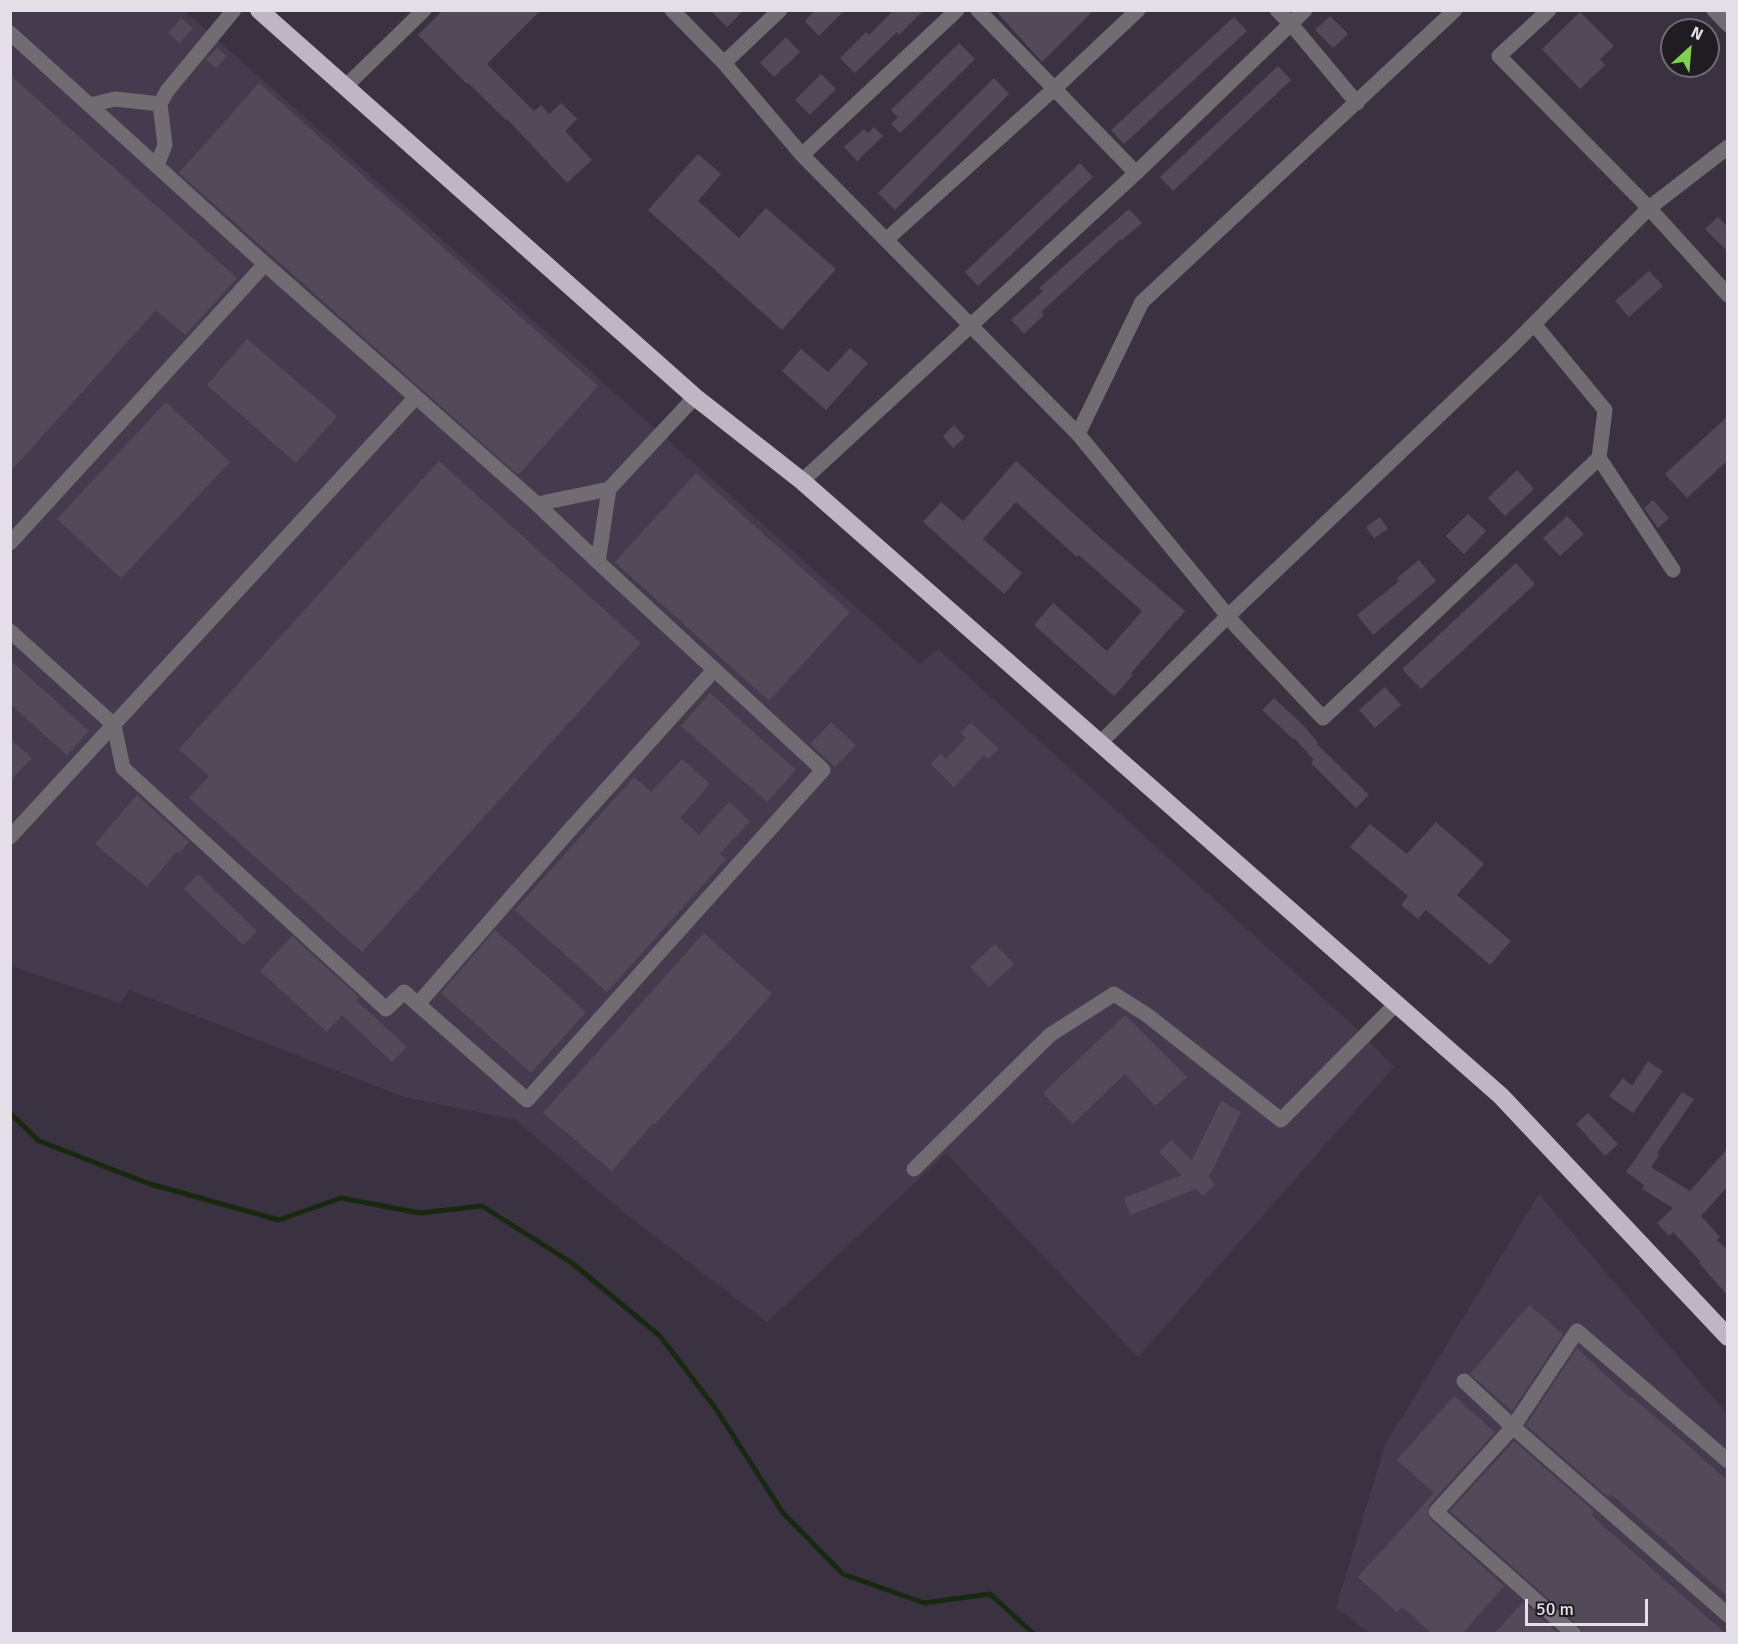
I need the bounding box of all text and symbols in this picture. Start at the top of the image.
north arrow [1660,18,1720,78]
text: N [1688,22,1706,45]
scale bar [1528,1587,1651,1625]
text: 50 m [1536,1598,1574,1620]

